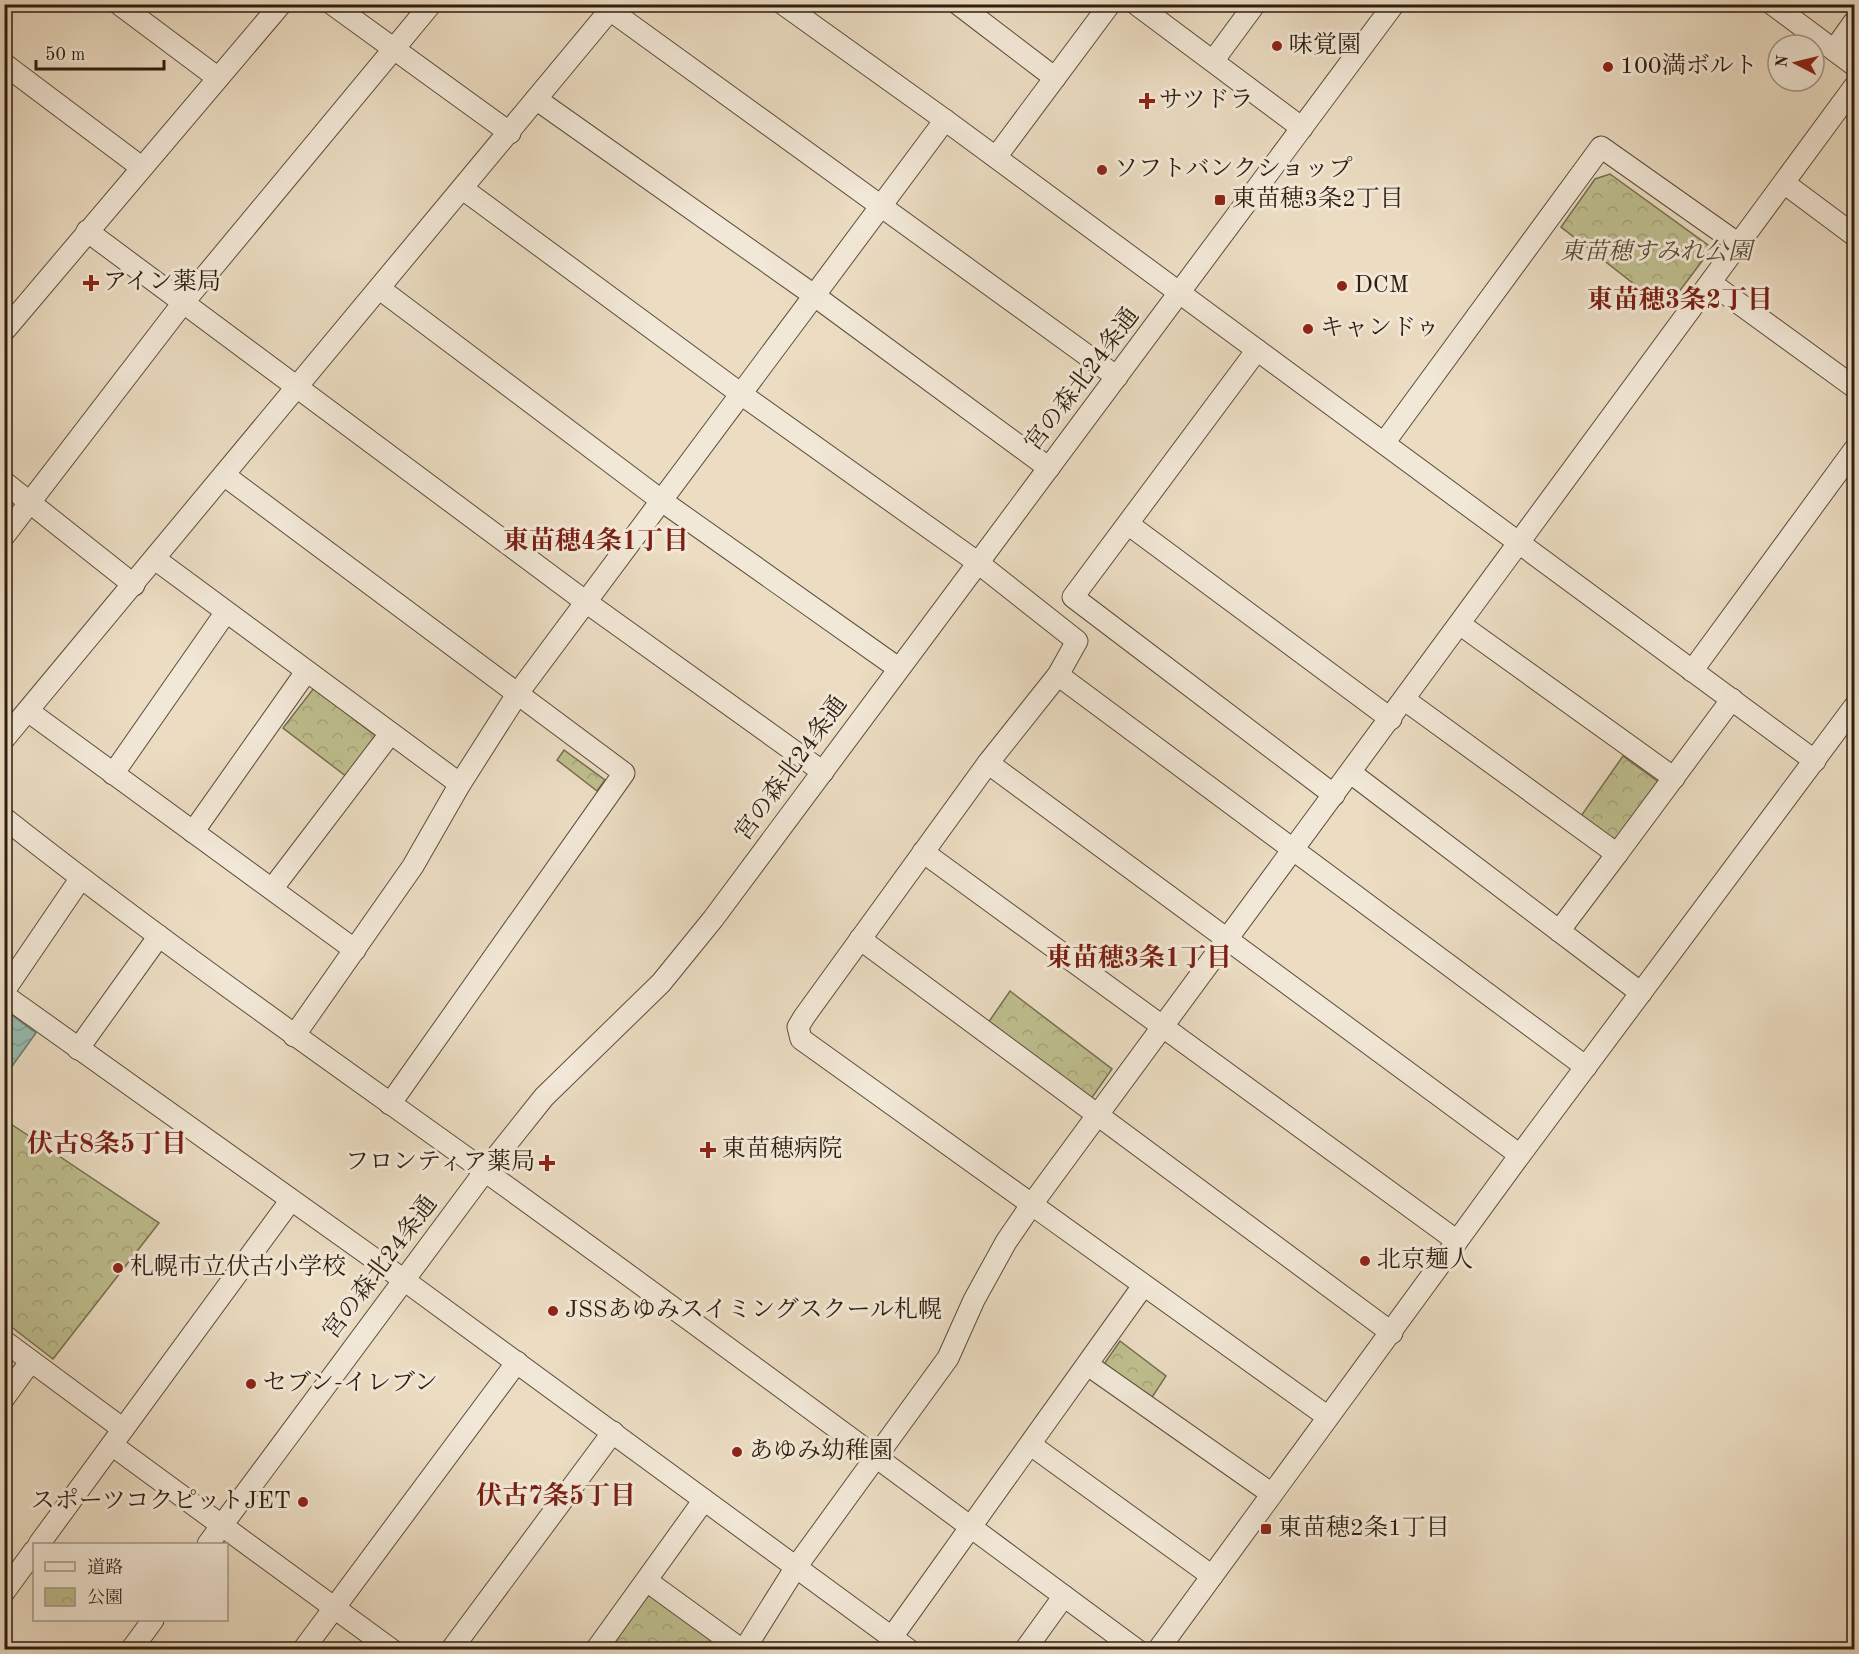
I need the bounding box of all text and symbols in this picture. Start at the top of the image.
place label: 味覚園 [1289,31,1361,58]
scale bar [36,33,164,71]
north arrow [1766,33,1826,93]
marker: 味覚園 [1270,39,1284,53]
text: 50 m [45,46,85,64]
place label: 100満ボルト [1620,52,1758,79]
text: N [1774,54,1792,68]
marker: 100満ボルト [1601,60,1615,74]
place label: サツドラ [1159,88,1254,113]
marker: サツドラ [1140,94,1154,108]
place label: ソフトバンクショップ [1114,156,1353,182]
marker: ソフトバンクショップ [1095,163,1109,177]
place label: 東苗穂3条2丁目 [1232,185,1404,212]
marker: 東苗穂3条2丁目 [1213,193,1227,207]
park label: 東苗穂すみれ公園 [1560,238,1756,265]
place label: アイン薬局 [103,268,221,295]
place label: DCM [1354,274,1409,298]
marker: アイン薬局 [84,276,98,290]
marker: DCM [1335,279,1349,293]
district label: 東苗穂3条2丁目 [1587,285,1773,314]
street label: 宮の森北24条通 [1019,302,1144,456]
place label: キャンドゥ [1320,316,1439,341]
marker: キャンドゥ [1301,322,1315,336]
district label: 東苗穂4条1丁目 [503,526,689,555]
street label: 宮の森北24条通 [729,691,852,846]
district label: 東苗穂3条1丁目 [1046,943,1232,972]
district label: 伏古8条5丁目 [27,1129,187,1158]
place label: 東苗穂病院 [722,1135,842,1162]
marker: 東苗穂病院 [699,1141,717,1159]
place label: フロンティア薬局 [345,1148,535,1175]
marker: フロンティア薬局 [540,1156,554,1170]
street label: 宮の森北24条通 [317,1190,442,1344]
place label: 北京麺人 [1377,1246,1473,1273]
place label: 札幌市立伏古小学校 [130,1253,346,1280]
marker: 北京麺人 [1358,1254,1372,1268]
marker: 札幌市立伏古小学校 [111,1261,125,1275]
place label: JSSあゆみスイミングスクール札幌 [565,1296,942,1323]
marker: JSSあゆみスイミングスクール札幌 [546,1304,560,1318]
place label: セブン-イレブン [263,1370,438,1396]
marker: セブン-イレブン [244,1377,258,1391]
place label: あゆみ幼稚園 [749,1437,893,1464]
marker: あゆみ幼稚園 [730,1445,744,1459]
district label: 伏古7条5丁目 [476,1481,636,1510]
place label: スポーツコクピットJET [31,1488,291,1514]
marker: スポーツコクピットJET [296,1495,310,1509]
place label: 東苗穂2条1丁目 [1278,1514,1450,1541]
marker: 東苗穂2条1丁目 [1259,1522,1273,1536]
legend [33,1543,228,1621]
text: 道路 [87,1557,123,1577]
text: 公園 [87,1588,123,1607]

